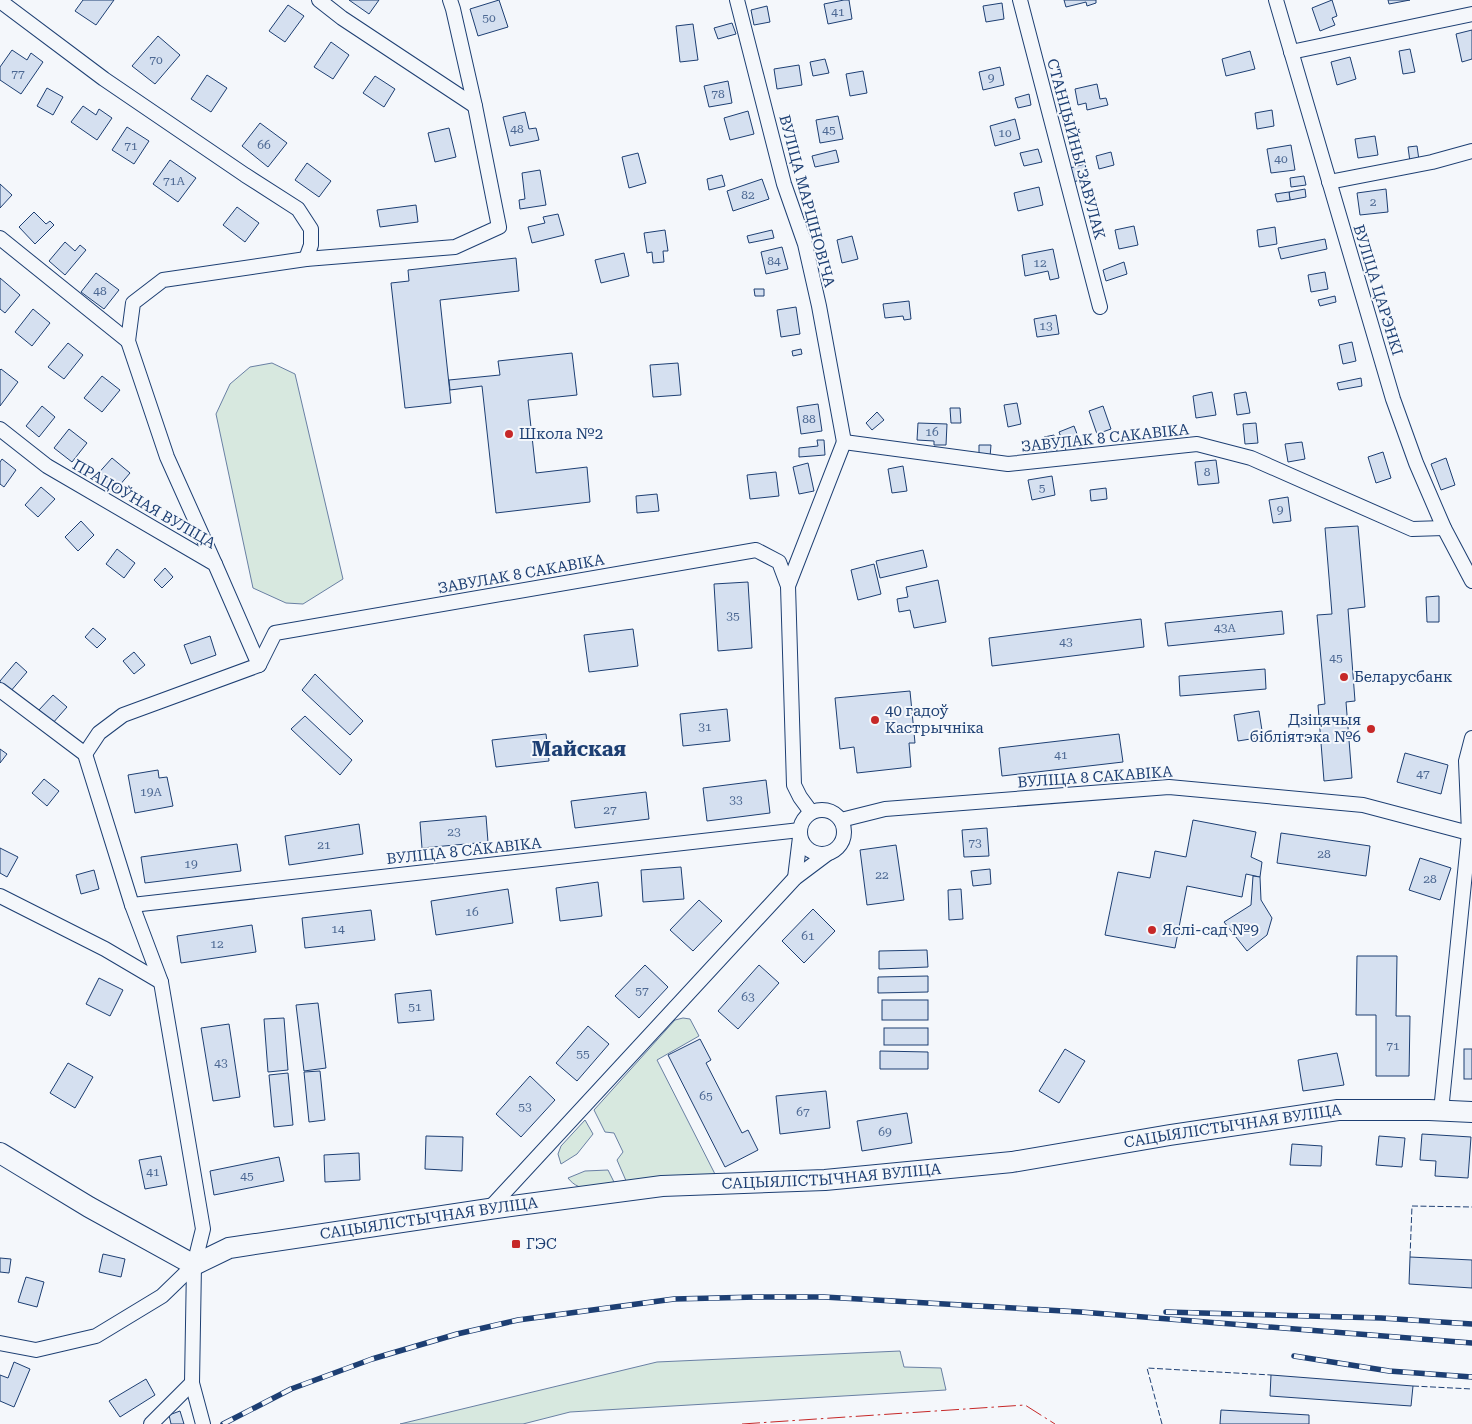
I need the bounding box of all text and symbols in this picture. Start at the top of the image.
house number: 41 [831,5,845,19]
house number: 50 [482,11,496,25]
house number: 70 [149,53,163,67]
street label: СТАНЦЫЙНЫ ЗАВУЛАК [1043,57,1109,241]
house number: 77 [11,67,25,81]
house number: 9 [988,71,995,85]
house number: 78 [711,87,725,101]
street label: ВУЛІЦА МАРЦІНОВІЧА [775,113,839,290]
house number: 48 [510,122,524,136]
house number: 45 [822,123,836,137]
house number: 10 [998,126,1012,140]
house number: 66 [257,138,271,152]
house number: 71 [124,139,138,153]
house number: 40 [1274,152,1288,166]
house number: 71А [163,174,186,188]
house number: 82 [741,188,755,202]
house number: 2 [1370,195,1377,209]
street label: ВУЛІЦА ЦАРЭНКІ [1350,222,1406,358]
house number: 84 [767,254,781,268]
house number: 12 [1033,256,1047,270]
house number: 48 [93,284,107,298]
house number: 13 [1039,319,1053,333]
house number: 88 [802,412,816,426]
street label: ЗАВУЛАК 8 САКАВІКА [1020,420,1190,456]
place label: Школа №2 [519,425,603,443]
house number: 16 [925,425,939,439]
marker: Школа №2 [503,428,515,440]
street label: ПРАЦОЎНАЯ ВУЛІЦА [69,456,219,553]
house number: 8 [1204,465,1211,479]
house number: 5 [1039,481,1046,495]
house number: 9 [1277,503,1284,517]
street label: ЗАВУЛАК 8 САКАВІКА [436,550,606,598]
house number: 35 [726,609,740,623]
house number: 43А [1214,621,1237,635]
house number: 43 [1059,635,1073,649]
house number: 45 [1329,651,1343,665]
place label: Беларусбанк [1354,668,1453,686]
marker: Беларусбанк [1338,671,1350,683]
place label: 40 гадоў Кастрычніка [885,702,984,737]
place label: Дзіцячыя бібліятэка №6 [1250,711,1361,746]
marker: 40 гадоў Кастрычніка [869,714,881,726]
house number: 31 [698,720,712,734]
marker: Дзіцячыя бібліятэка №6 [1365,723,1377,735]
district label: Майская [532,737,627,761]
house number: 41 [1054,748,1068,762]
street label: ВУЛІЦА 8 САКАВІКА [1017,763,1174,791]
house number: 47 [1416,767,1430,781]
house number: 19А [140,785,163,799]
house number: 33 [729,793,743,807]
house number: 27 [603,803,617,817]
house number: 23 [447,825,461,839]
street label: ВУЛІЦА 8 САКАВІКА [386,834,543,868]
house number: 73 [968,836,982,850]
house number: 21 [317,838,331,852]
house number: 28 [1317,847,1331,861]
house number: 19 [184,857,198,871]
house number: 22 [875,868,889,882]
house number: 28 [1423,872,1437,886]
house number: 16 [465,905,479,919]
place label: Яслі-сад №9 [1162,921,1259,939]
house number: 14 [331,922,345,936]
marker: Яслі-сад №9 [1146,924,1158,936]
house number: 61 [801,929,815,943]
house number: 12 [210,937,224,951]
house number: 57 [635,984,649,998]
house number: 63 [741,990,755,1004]
house number: 51 [408,1000,422,1014]
house number: 71 [1386,1039,1400,1053]
house number: 55 [576,1047,590,1061]
house number: 43 [214,1056,228,1070]
house number: 65 [699,1089,713,1103]
house number: 53 [518,1100,532,1114]
street label: САЦЫЯЛІСТЫЧНАЯ ВУЛІЦА [1122,1101,1343,1152]
house number: 67 [796,1105,810,1119]
house number: 69 [878,1125,892,1139]
street label: САЦЫЯЛІСТЫЧНАЯ ВУЛІЦА [721,1160,942,1193]
house number: 41 [146,1165,160,1179]
house number: 45 [240,1169,254,1183]
street label: САЦЫЯЛІСТЫЧНАЯ ВУЛІЦА [319,1194,539,1243]
place label: ГЭС [526,1235,557,1253]
marker: ГЭС [510,1238,522,1250]

